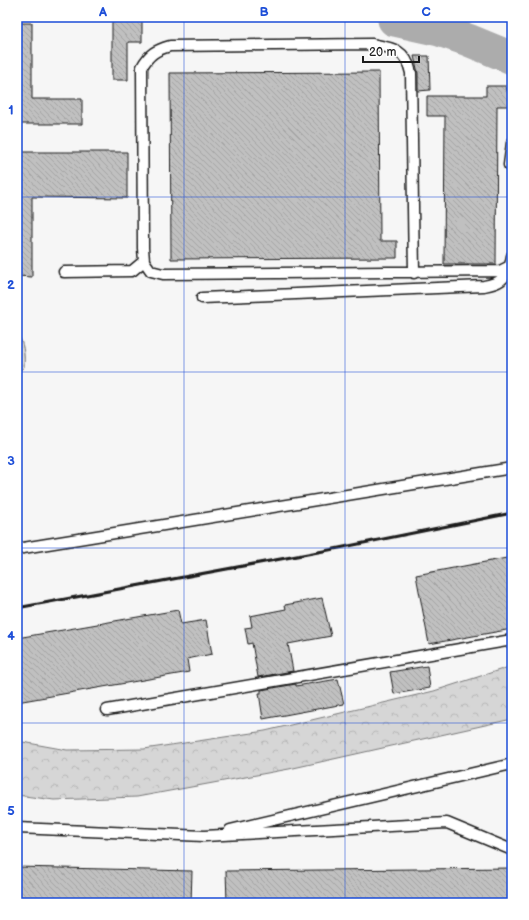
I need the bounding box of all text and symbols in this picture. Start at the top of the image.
text: A [98,4,107,20]
text: B [259,4,269,20]
text: C [421,4,431,20]
scale bar [363,38,419,64]
text: 20 m [369,45,396,60]
text: 1 [8,102,14,118]
text: 2 [7,277,15,293]
text: 3 [7,453,15,469]
text: 4 [7,628,15,644]
text: 5 [7,803,15,819]

